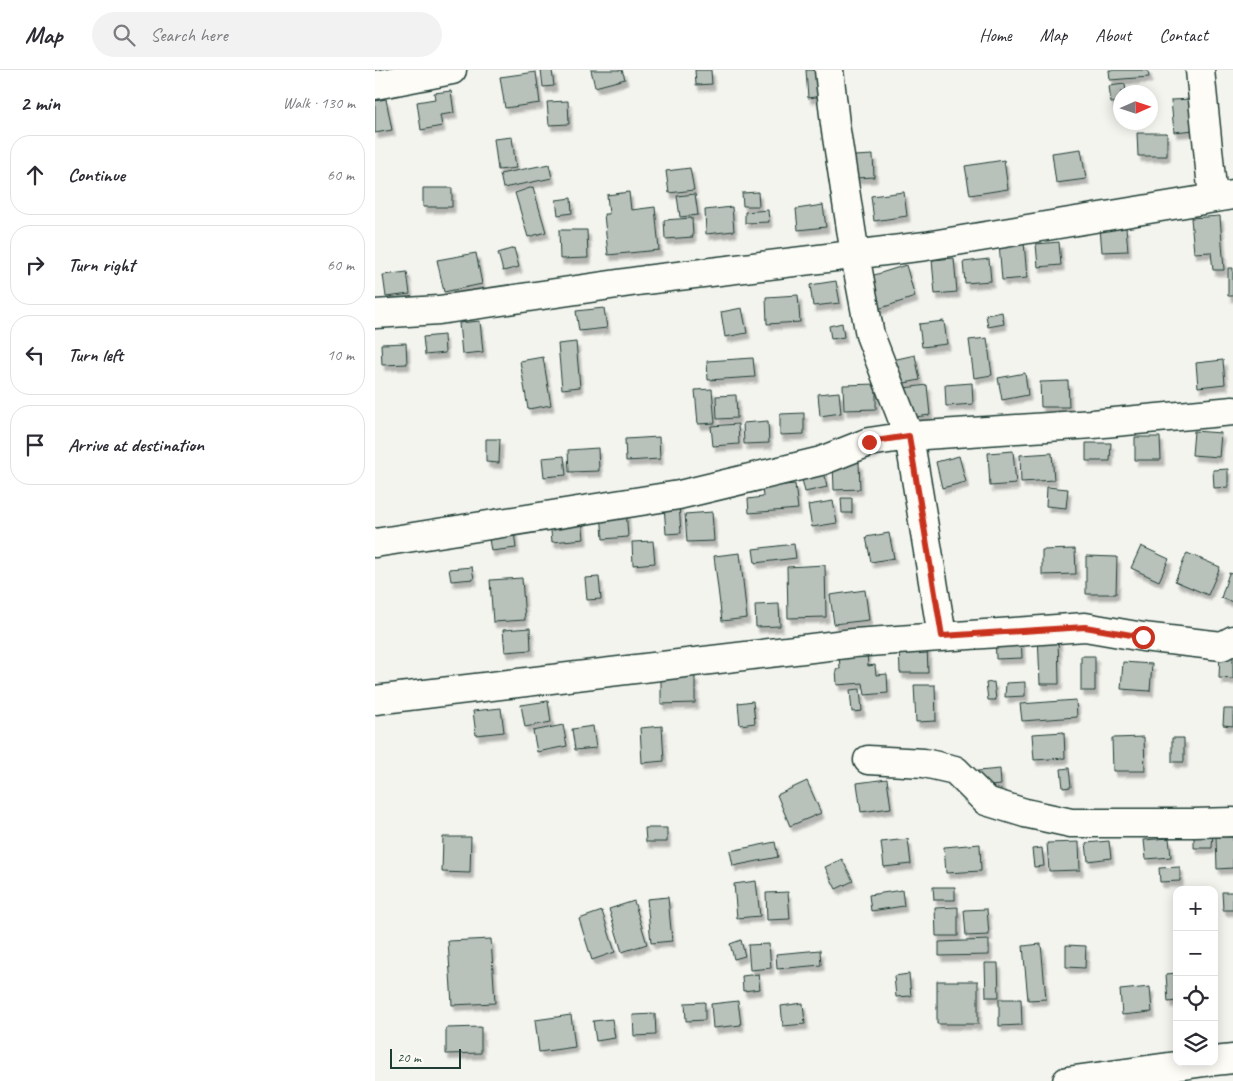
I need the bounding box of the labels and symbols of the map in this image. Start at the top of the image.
north arrow [1113,85,1158,130]
route end [858,431,881,454]
route start [1132,626,1155,649]
scale bar [390,1046,461,1069]

